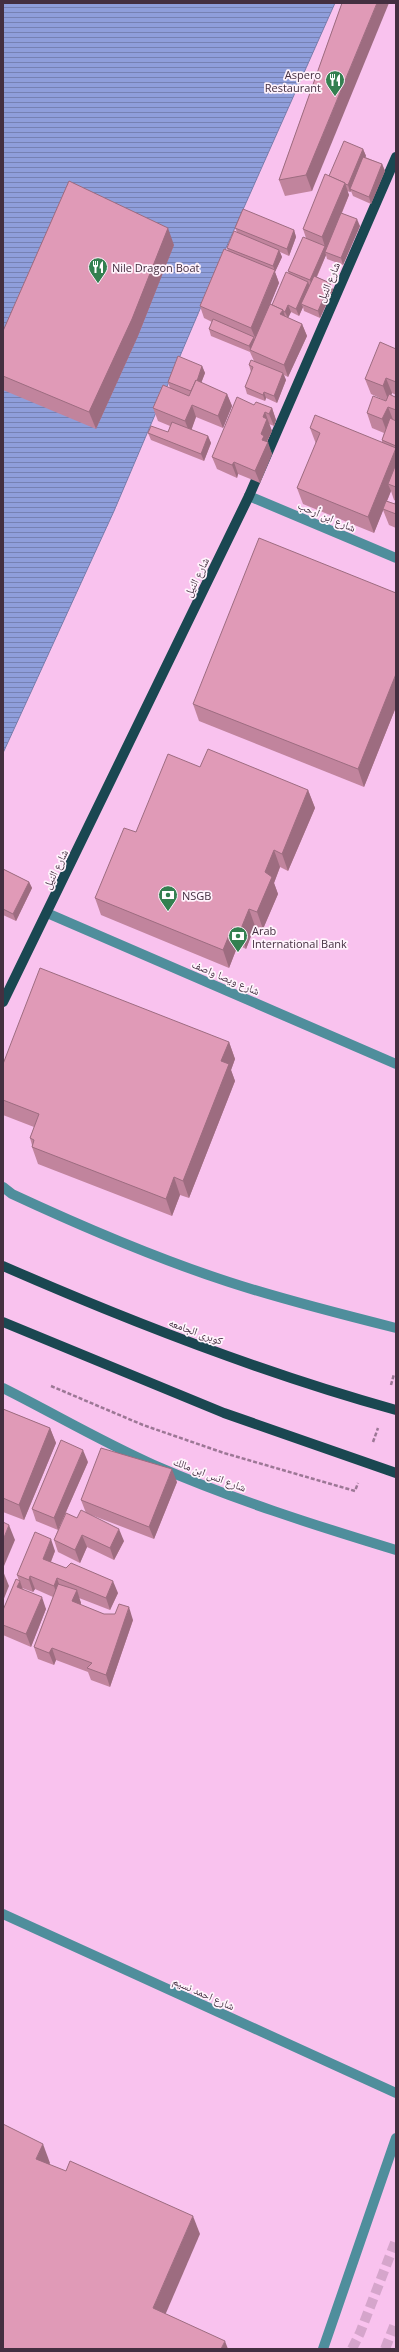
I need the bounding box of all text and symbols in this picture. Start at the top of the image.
place label: Aspero Restaurant [265,67,321,95]
restaurant icon: Aspero Restaurant [324,69,346,97]
restaurant icon: Nile Dragon Boat [87,256,109,284]
place label: Nile Dragon Boat [112,260,199,275]
street label: شارع النيل [313,260,343,304]
street label: شارع ابن أرحب [296,497,358,535]
street label: شارع النيل [180,555,212,599]
street label: شارع النيل [39,847,71,891]
bank icon: NSGB [157,884,179,912]
place label: NSGB [182,888,211,903]
place label: Arab International Bank [252,923,347,951]
bank icon: Arab International Bank [227,925,249,953]
street label: شارع ويصا واصف [190,956,262,998]
street label: كوبرى الجامعه [167,1314,225,1348]
street label: شارع انس ابن مالك [172,1453,248,1495]
street label: شارع احمد نسيم [170,1973,237,2014]

